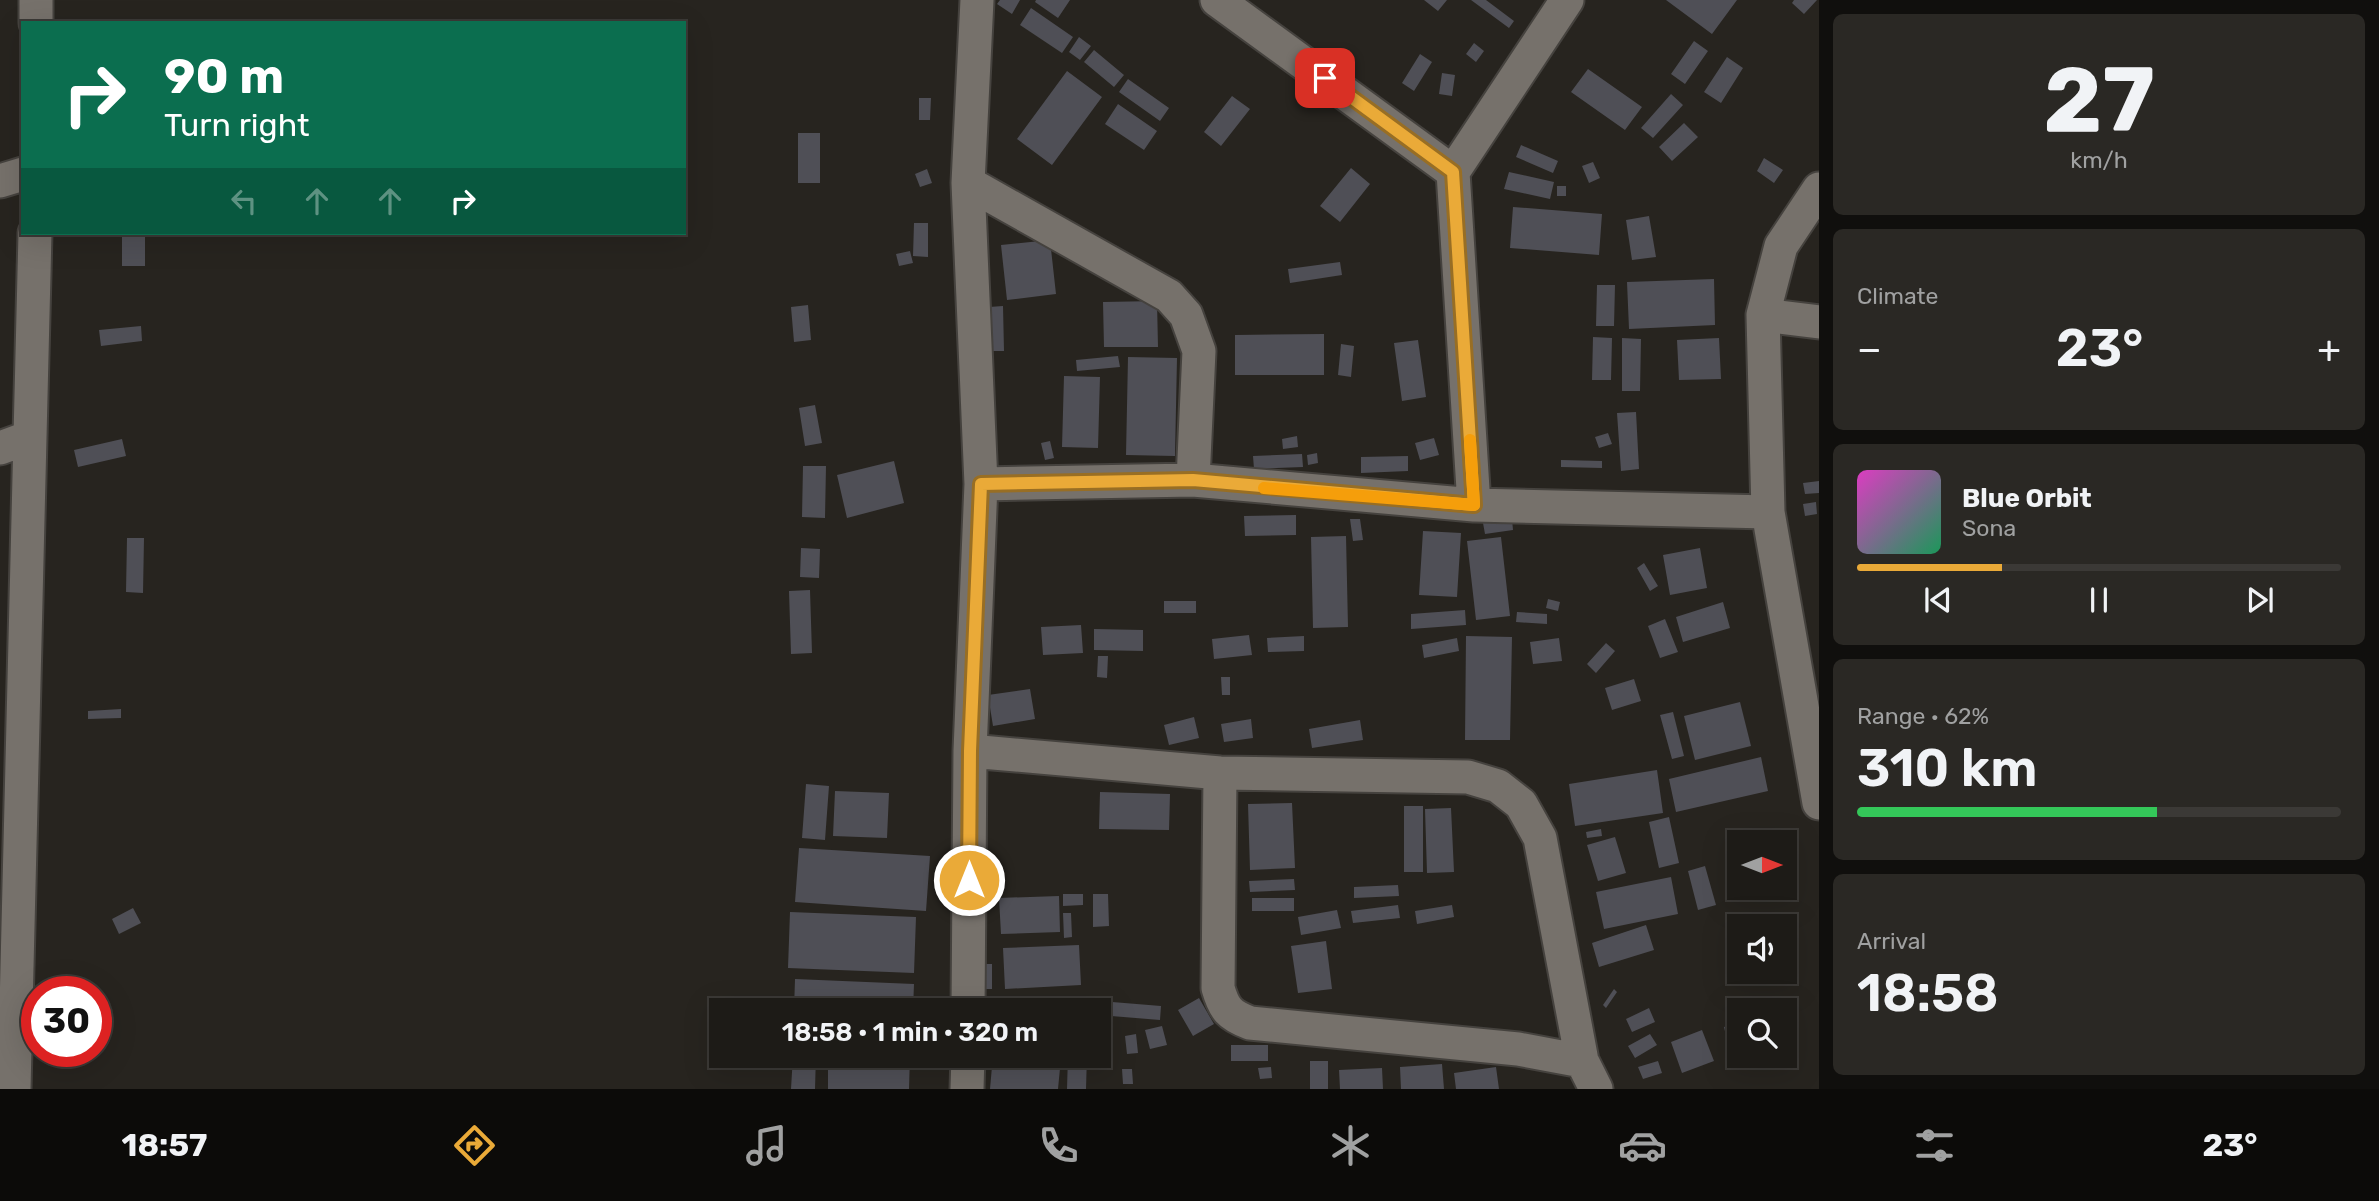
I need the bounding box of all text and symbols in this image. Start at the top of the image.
text: 27 [2043,46,2155,154]
text: 90 m [164,47,284,105]
pin [1295,48,1355,108]
icon: right [49,49,140,140]
icon: arrive [1306,59,1344,97]
text: Turn right [164,106,309,144]
text: km/h [2070,146,2128,174]
icon: left [225,182,263,220]
icon: ahead [298,182,336,220]
icon: ahead [371,182,409,220]
icon: right [444,182,482,220]
text: Climate [1857,282,1938,310]
text: 23° [2056,317,2143,379]
text: − [1857,326,1882,372]
text: + [2317,326,2341,372]
text: Blue Orbit [1962,483,2092,514]
text: Sona [1962,514,2016,542]
icon: previous [1919,581,1957,619]
icon: pause [2080,581,2118,619]
icon: next [2241,581,2279,619]
text: Range · 62% [1857,702,1989,730]
text: 310 km [1857,737,2038,799]
north arrow [1727,830,1797,900]
map controls [1727,830,1797,1068]
position arrow [932,843,1006,917]
button: sound [1727,914,1797,984]
text: Arrival [1857,927,1926,955]
text: 18:58 [1857,962,1999,1024]
speed limit sign: 30 [21,976,112,1067]
button: search [1727,998,1797,1068]
text: 18:58 · 1 min · 320 m [782,1017,1038,1048]
icon: directions [450,1121,499,1170]
icon: music [742,1121,791,1170]
icon: phone [1034,1121,1083,1170]
icon: climate [1326,1121,1375,1170]
icon: car [1618,1121,1667,1170]
icon: filters [1910,1121,1959,1170]
text: 18:57 [122,1126,207,1164]
text: 23° [2202,1126,2257,1164]

